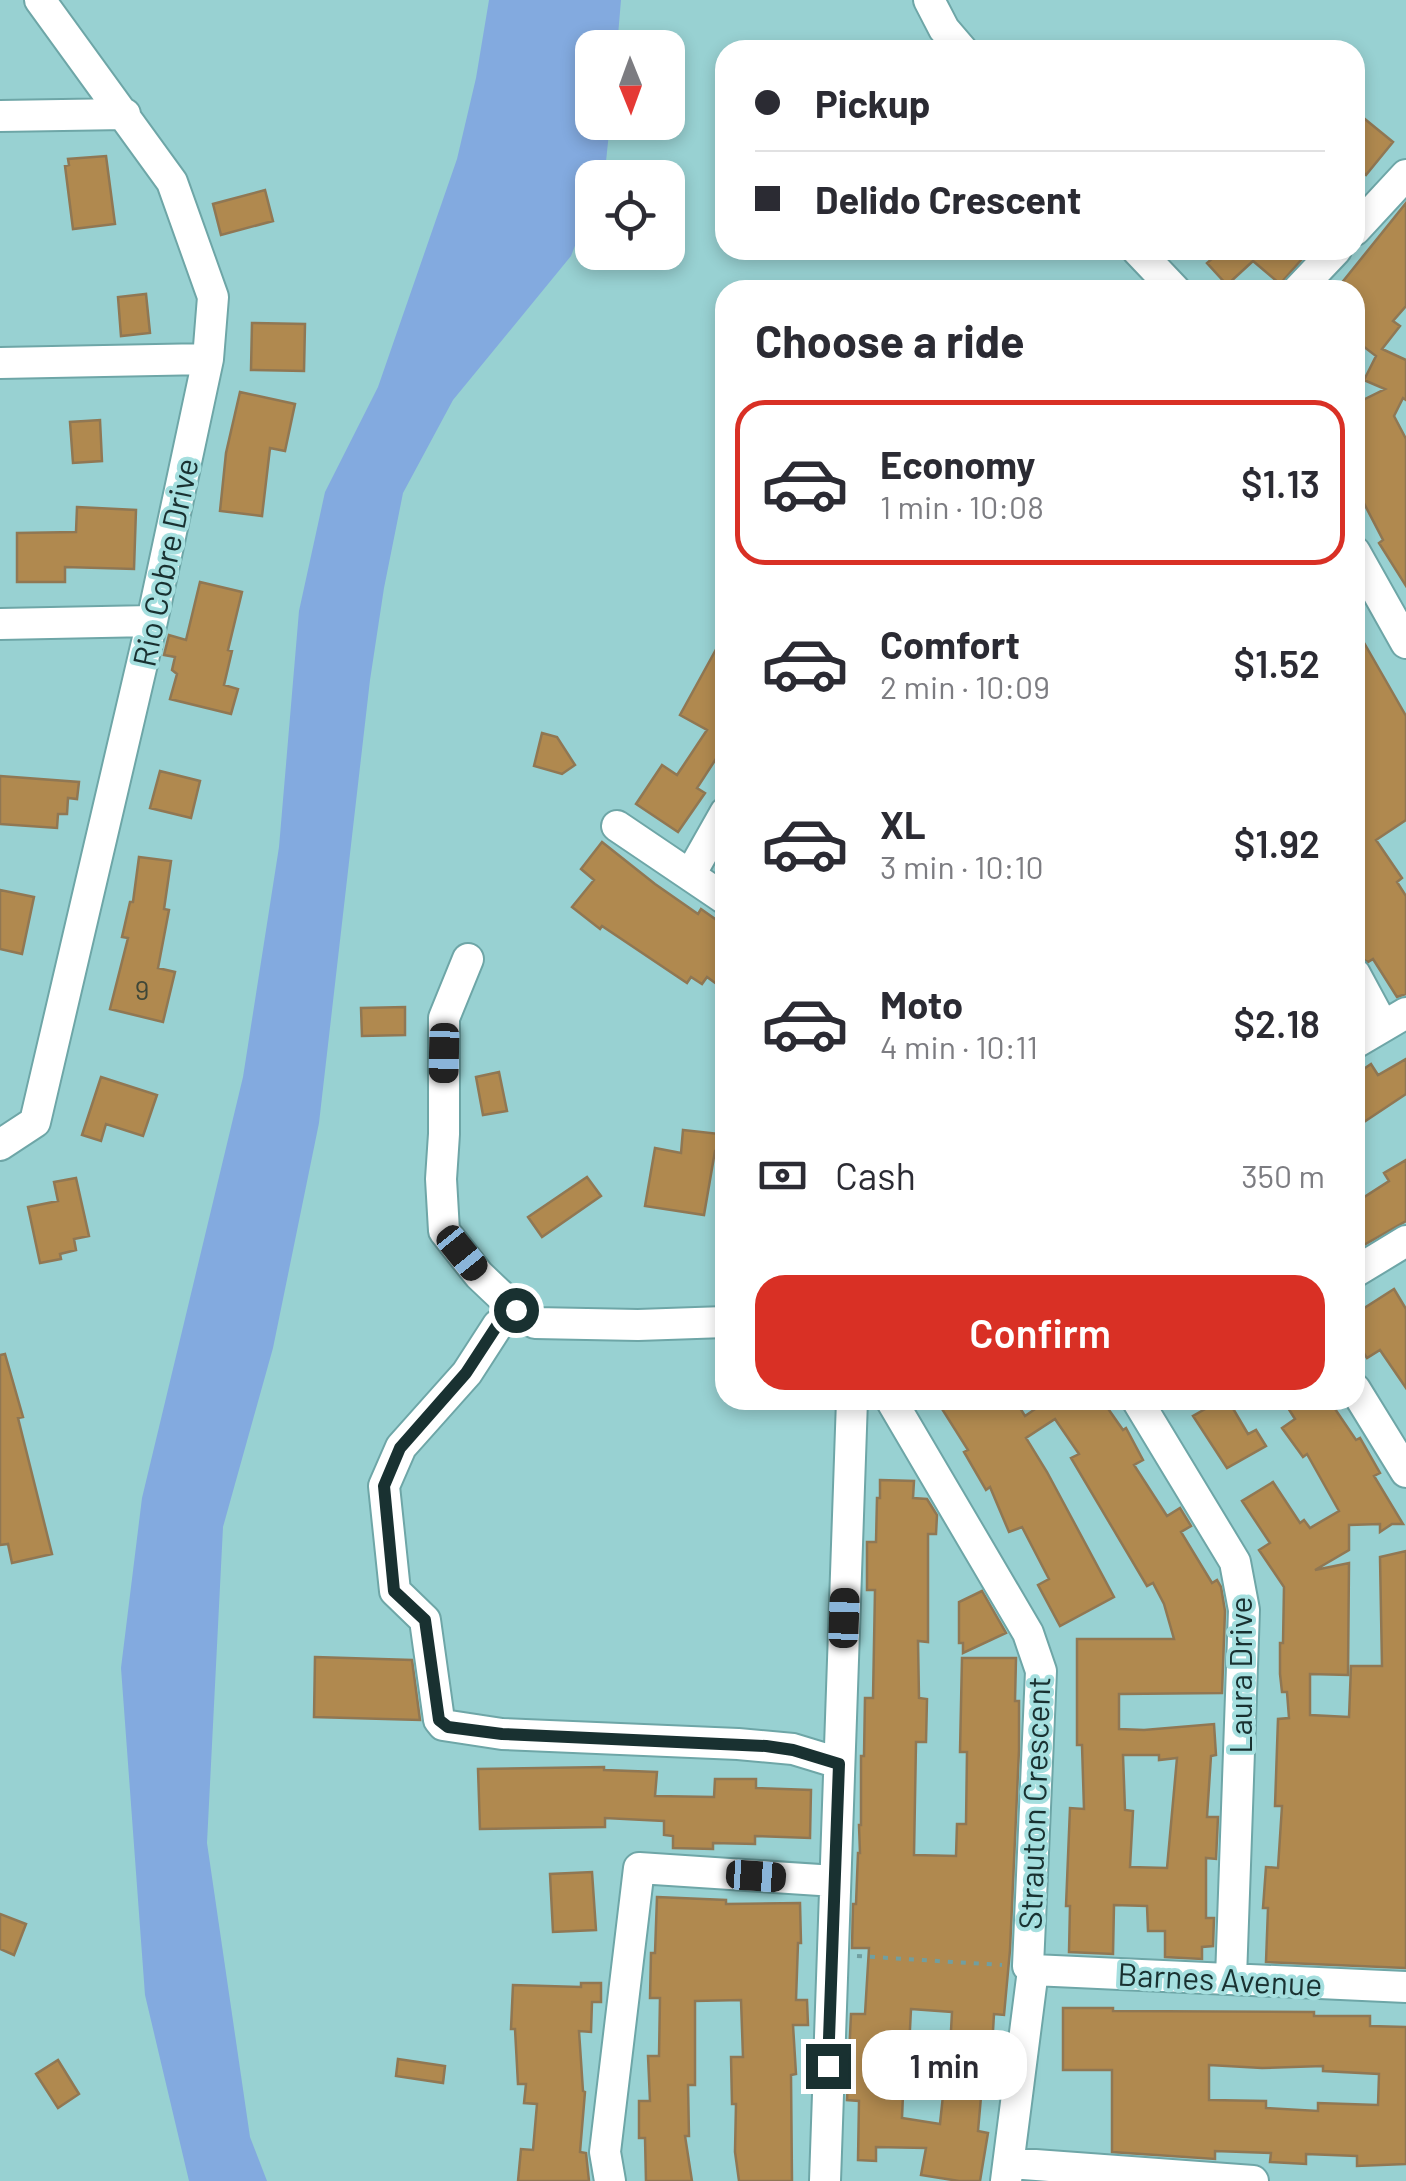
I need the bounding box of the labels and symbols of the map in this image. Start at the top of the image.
north arrow [575,30,685,140]
street label: Rio Cobre Drive [123,454,205,670]
house number: 9 [135,972,149,1006]
car [428,1023,460,1083]
car [431,1220,493,1286]
route start [494,1288,539,1333]
car [828,1587,860,1649]
street label: Laura Drive [1220,1596,1258,1754]
street label: Strauton Crescent [1010,1676,1056,1930]
car [725,1859,787,1893]
street label: Barnes Avenue [1117,1954,1323,2002]
callout: 1 min [863,2031,1028,2101]
route end [806,2044,851,2089]

